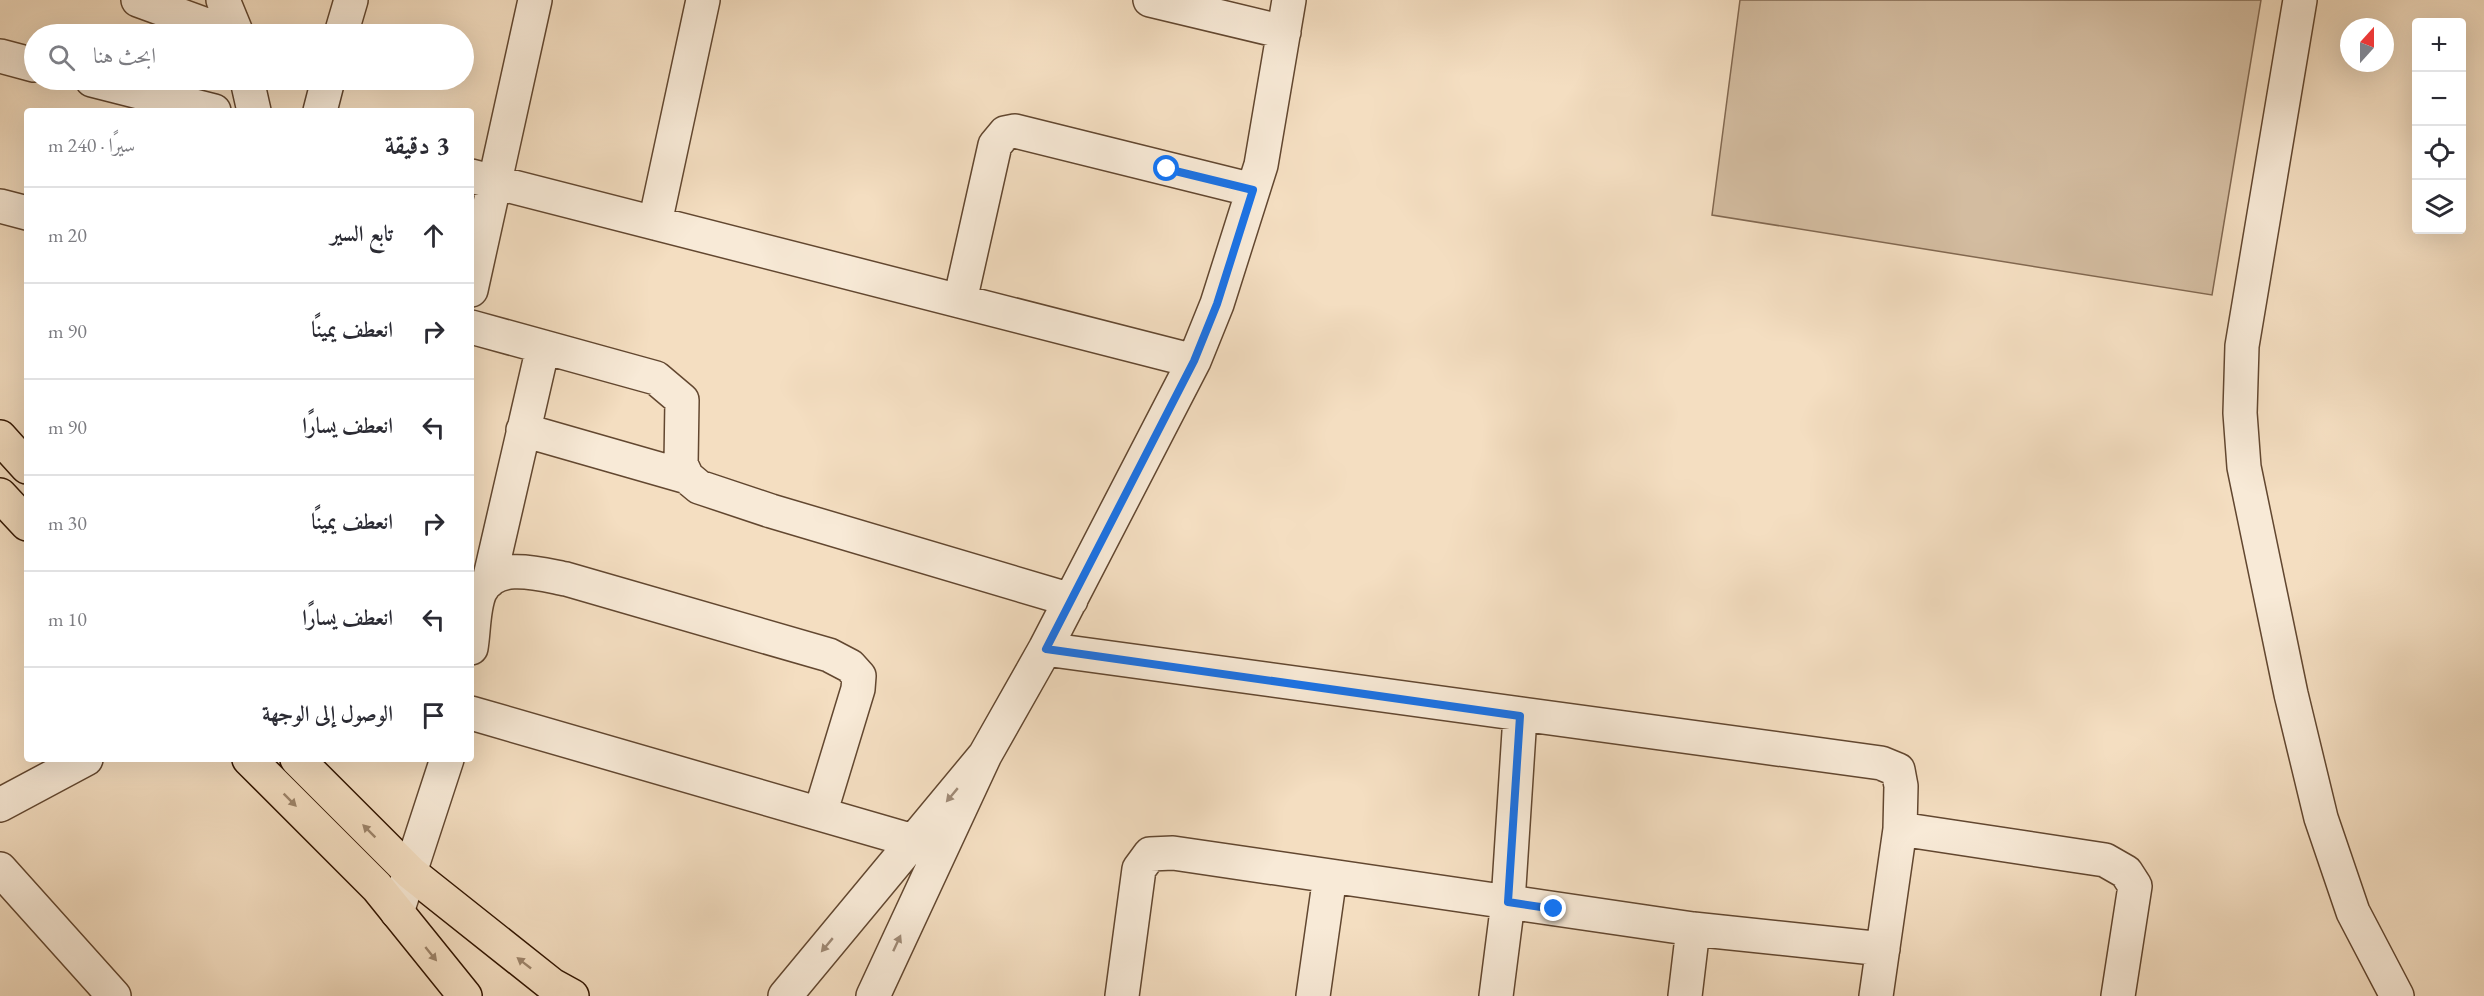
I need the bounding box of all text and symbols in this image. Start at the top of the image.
north arrow [2340,18,2394,72]
map controls [2412,18,2466,234]
button: + [2412,18,2466,72]
search box [24,24,474,90]
icon: search [45,41,78,74]
text: ابحث هنا [93,41,156,70]
button: − [2412,72,2466,126]
button: locate [2412,126,2466,180]
text: 3 دقيقة [385,128,450,162]
text: سيرًا · 240 m [48,132,135,158]
route start [1153,155,1179,181]
button: layers [2412,180,2466,234]
text: تابع السير [330,219,393,248]
icon: ahead [417,219,450,252]
text: 20 m [48,222,87,248]
text: انعطف يمينًا [311,315,393,344]
icon: right [417,315,450,348]
text: 90 m [48,318,87,344]
text: انعطف يسارًا [302,411,393,440]
icon: left [417,411,450,444]
text: 90 m [48,414,87,440]
text: انعطف يمينًا [311,507,393,536]
icon: right [417,507,450,540]
text: 30 m [48,510,87,536]
text: انعطف يسارًا [302,603,393,632]
icon: left [417,603,450,636]
text: 10 m [48,606,87,632]
text: الوصول إلى الوجهة [262,699,393,728]
icon: arrive [417,699,450,732]
one-way arrow [946,787,959,802]
one-way arrow [283,793,297,807]
one-way arrow [363,825,377,839]
route end [1540,895,1566,921]
one-way arrow [893,934,902,951]
one-way arrow [821,937,834,953]
one-way arrow [424,946,437,961]
one-way arrow [516,956,532,969]

